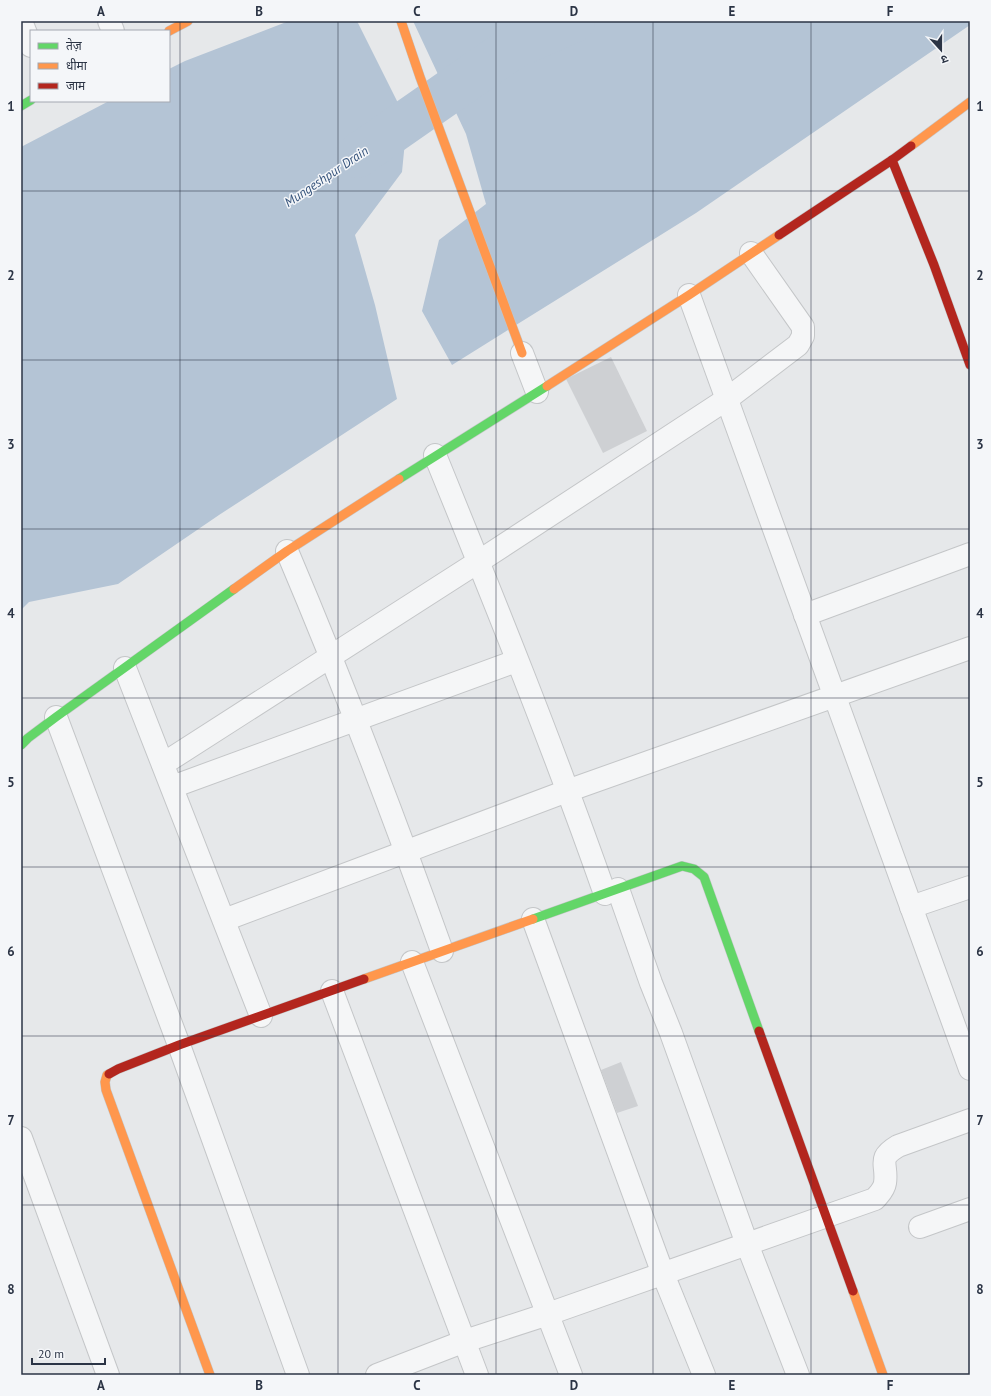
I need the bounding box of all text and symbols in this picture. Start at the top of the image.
text: A [97,3,105,20]
text: B [255,3,263,20]
text: C [413,3,421,20]
text: D [570,3,578,20]
text: E [729,3,736,20]
text: F [887,3,894,20]
legend [30,30,170,102]
north arrow [921,30,961,70]
text: तेज़ [66,38,83,53]
text: उ [939,52,950,67]
text: धीमा [66,58,88,73]
text: जाम [66,78,86,93]
text: 1 [7,98,15,115]
text: 1 [976,98,984,115]
water label: Mungeshpur Drain [281,142,372,211]
text: 2 [7,267,15,284]
text: 2 [976,267,984,284]
text: 3 [7,436,15,453]
text: 3 [976,436,984,453]
text: 4 [7,605,15,622]
text: 4 [976,605,984,622]
text: 5 [7,774,15,791]
text: 5 [976,774,984,791]
text: 6 [7,943,15,960]
text: 6 [976,943,984,960]
text: 7 [7,1112,15,1129]
text: 7 [976,1112,984,1129]
text: 8 [7,1281,15,1298]
text: 8 [976,1281,984,1298]
scale bar [32,1340,105,1366]
text: 20 m [38,1346,64,1361]
text: A [97,1377,105,1394]
text: B [255,1377,263,1394]
text: C [413,1377,421,1394]
text: D [570,1377,578,1394]
text: E [729,1377,736,1394]
text: F [887,1377,894,1394]

